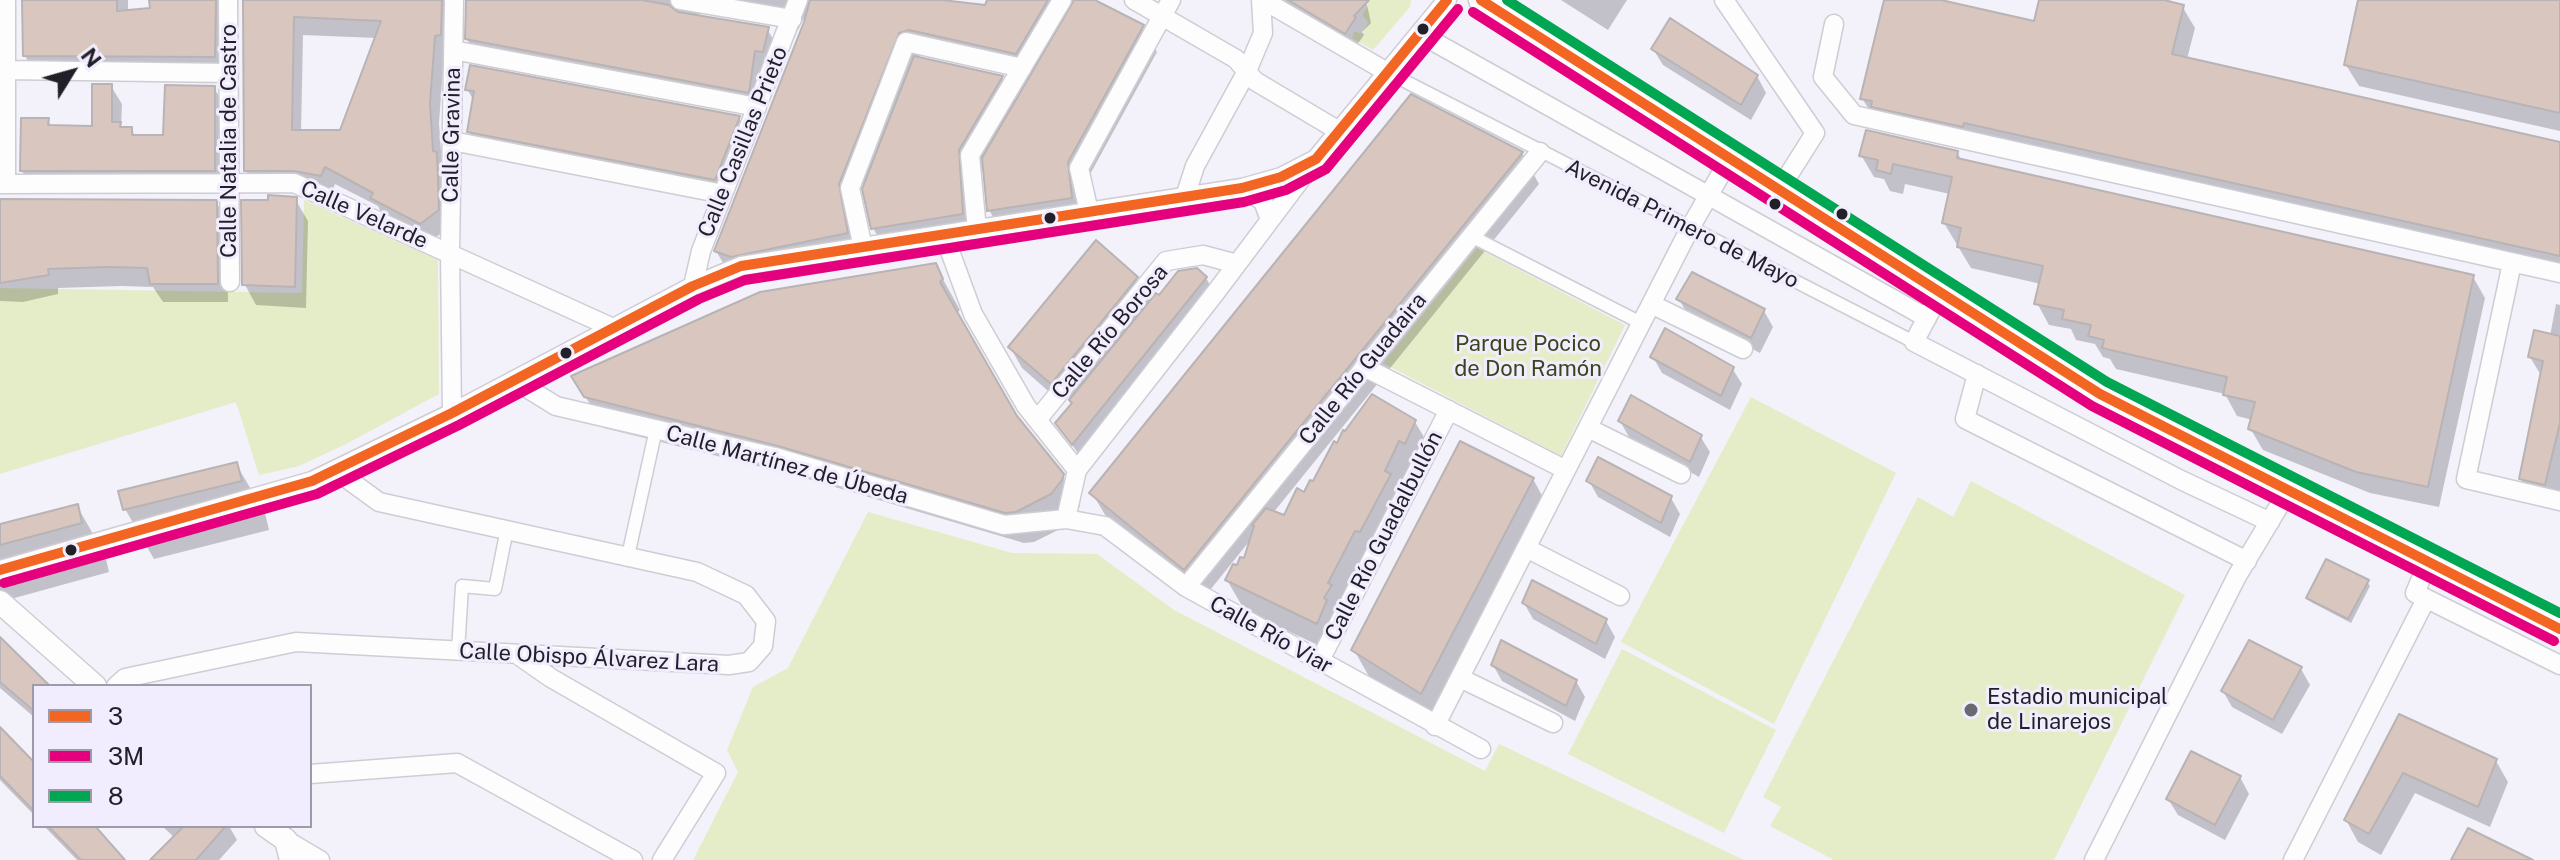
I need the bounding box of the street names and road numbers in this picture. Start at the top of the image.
street label: Calle Natalia de Castro [216,24,242,258]
street label: Calle Casillas Prieto [693,43,793,241]
street label: Calle Gravina [438,67,466,203]
street label: Avenida Primero de Mayo [1561,154,1803,294]
street label: Calle Velarde [296,175,432,255]
street label: Calle Río Borosa [1046,260,1174,404]
street label: Calle Río Guadaira [1294,288,1432,450]
street label: Calle Martínez de Úbeda [663,420,911,510]
street label: Calle Río Guadalbullón [1320,427,1448,645]
street label: Calle Río Viar [1205,590,1337,680]
street label: Calle Obispo Álvarez Lara [458,638,720,678]

